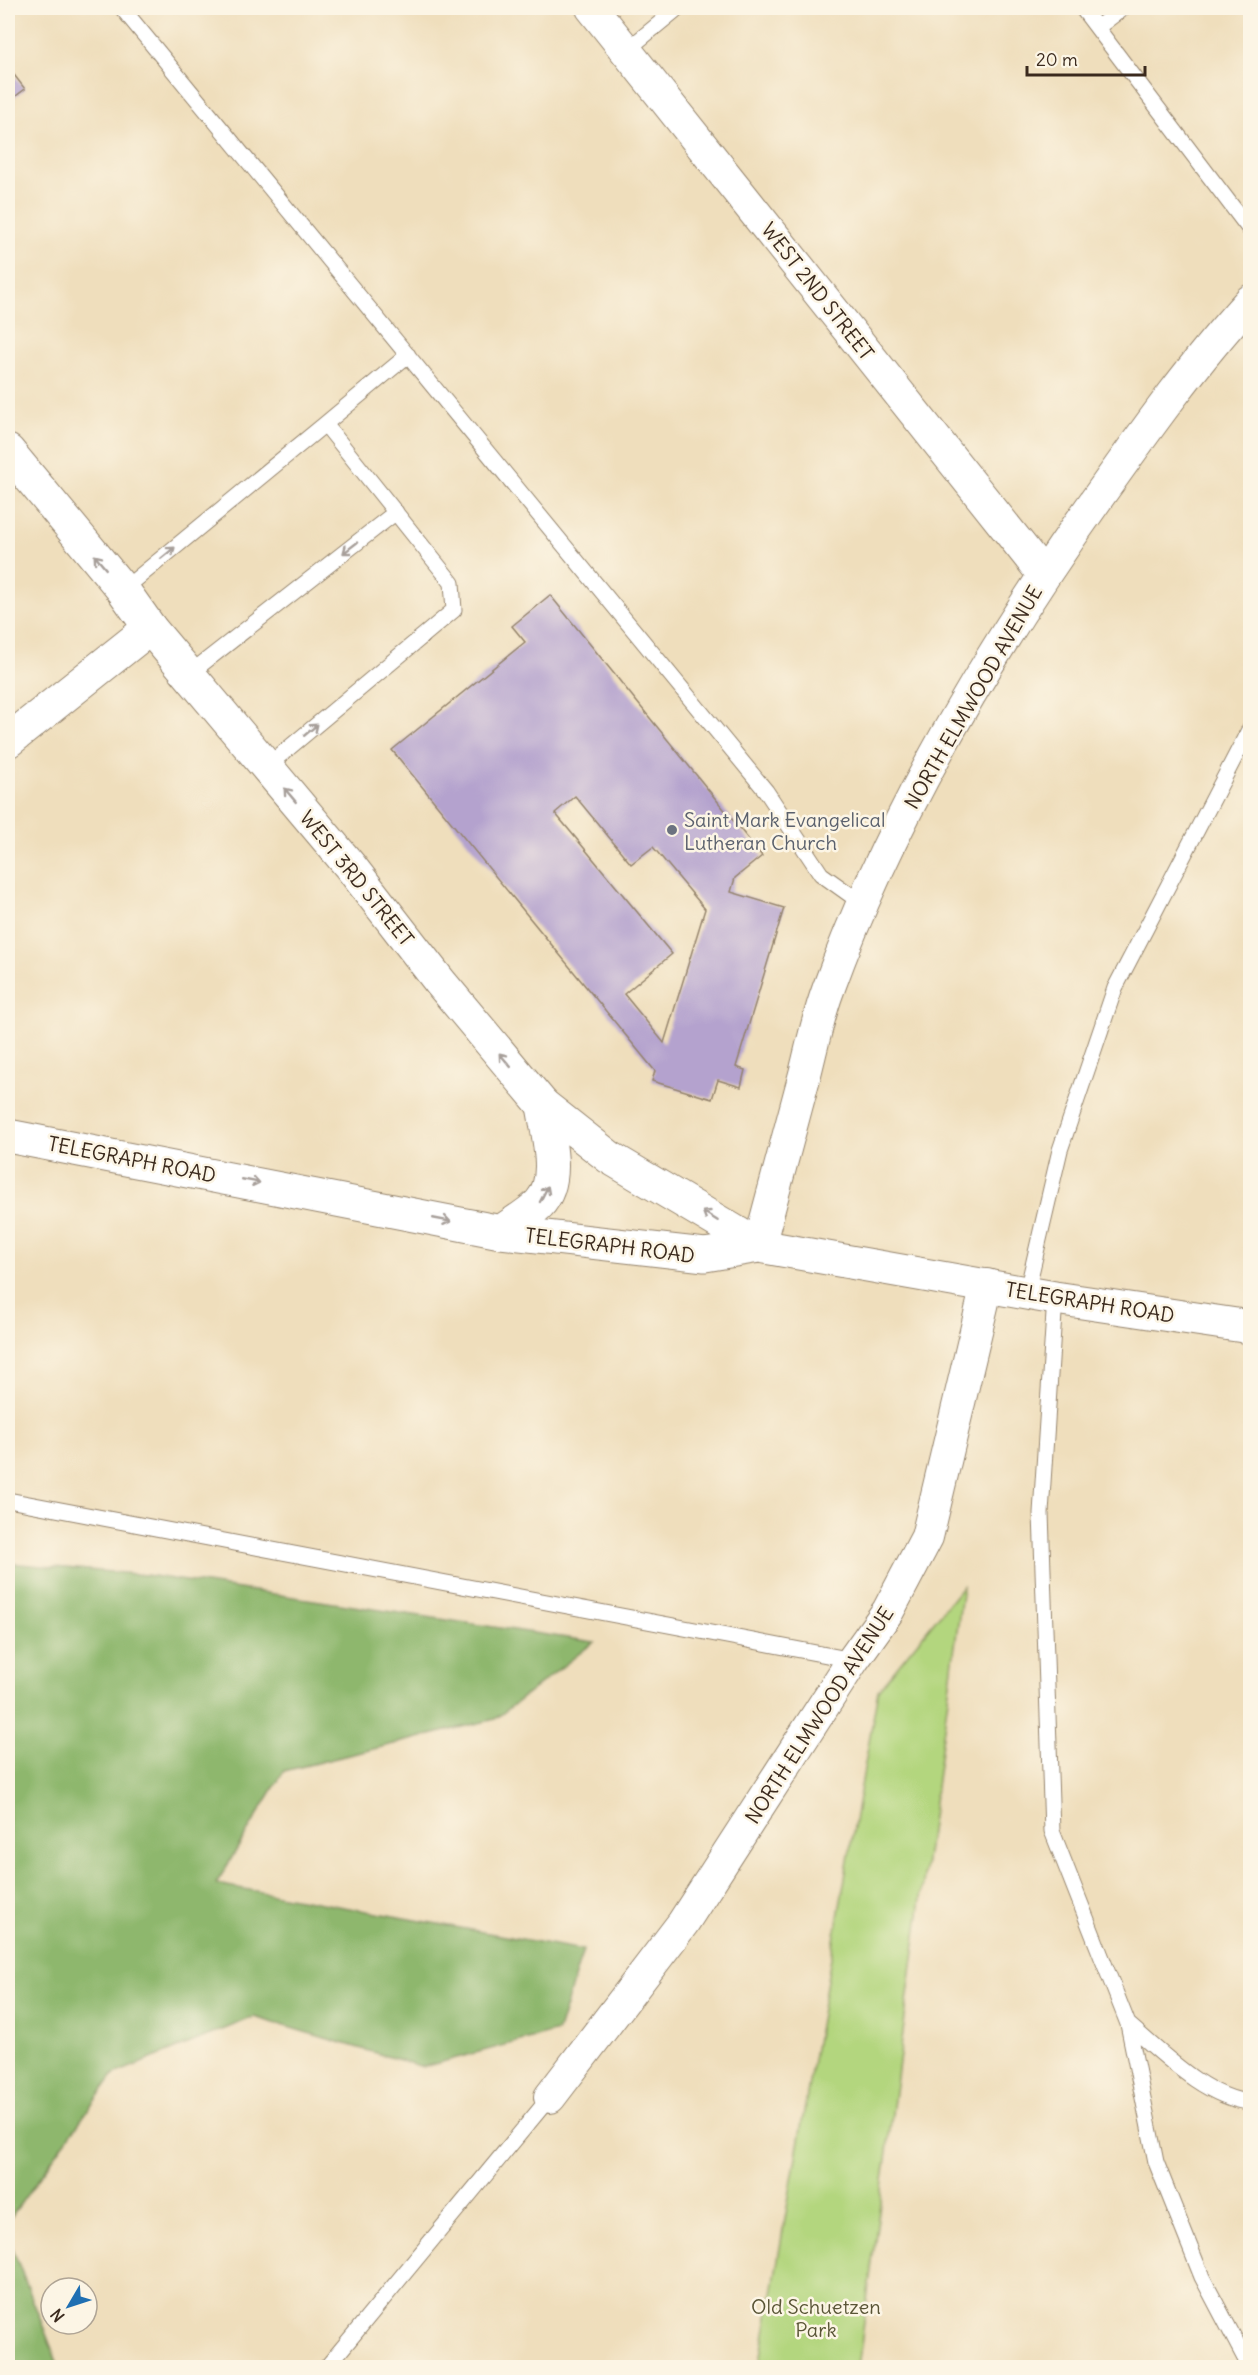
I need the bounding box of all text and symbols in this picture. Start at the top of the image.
scale bar [1027,39,1146,77]
text: 20 m [1036,48,1078,71]
street label: WEST 2ND STREET [756,217,880,365]
one-way arrow [342,542,358,555]
one-way arrow [160,546,176,559]
one-way arrow [94,555,107,571]
street label: NORTH ELMWOOD AVENUE [899,581,1047,813]
one-way arrow [303,724,319,737]
one-way arrow [283,787,296,803]
street label: WEST 3RD STREET [295,805,419,951]
place label: Saint Mark Evangelical Lutheran Church [684,807,885,855]
marker: Saint Mark Evangelical Lutheran Church [665,823,679,837]
one-way arrow [498,1053,512,1068]
street label: TELEGRAPH ROAD [46,1130,218,1188]
one-way arrow [240,1176,260,1187]
one-way arrow [539,1185,551,1203]
one-way arrow [701,1209,718,1222]
one-way arrow [432,1215,451,1226]
street label: TELEGRAPH ROAD [524,1222,696,1268]
street label: TELEGRAPH ROAD [1004,1276,1176,1328]
street label: NORTH ELMWOOD AVENUE [739,1602,899,1828]
north arrow [39,2276,99,2336]
park label: Old Schuetzen Park [751,2294,881,2342]
text: N [46,2305,69,2326]

